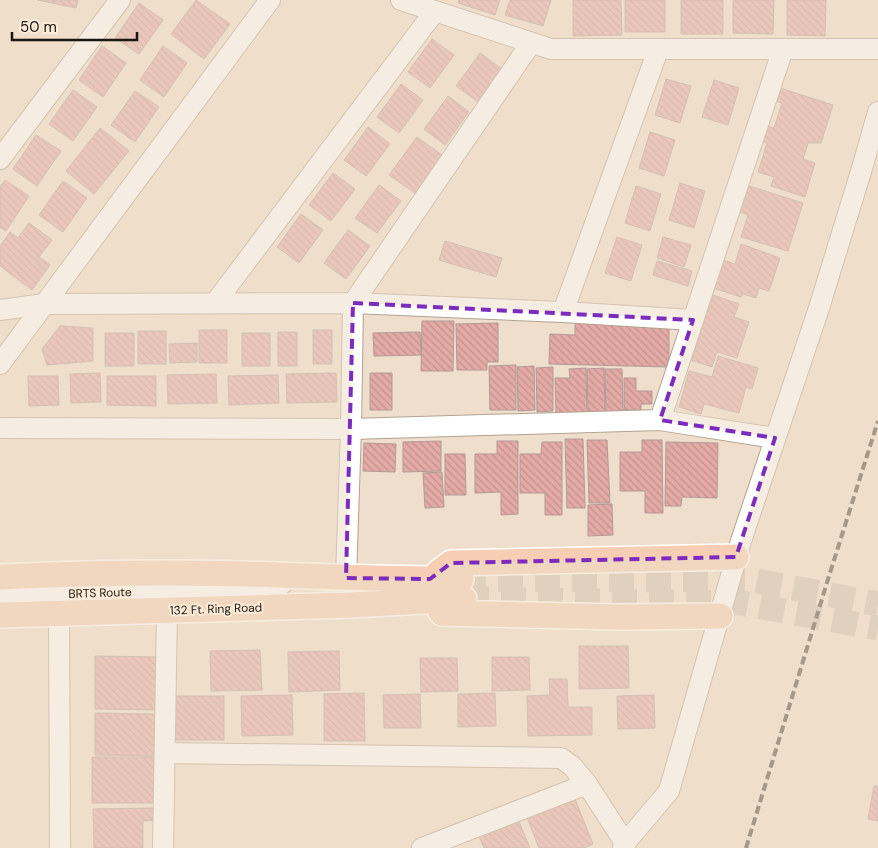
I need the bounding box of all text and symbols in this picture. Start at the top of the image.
scale bar [12,10,138,42]
text: 50 m [20,17,57,37]
street label: BRTS Route [68,584,132,602]
street label: 132 Ft. Ring Road [170,599,262,619]

